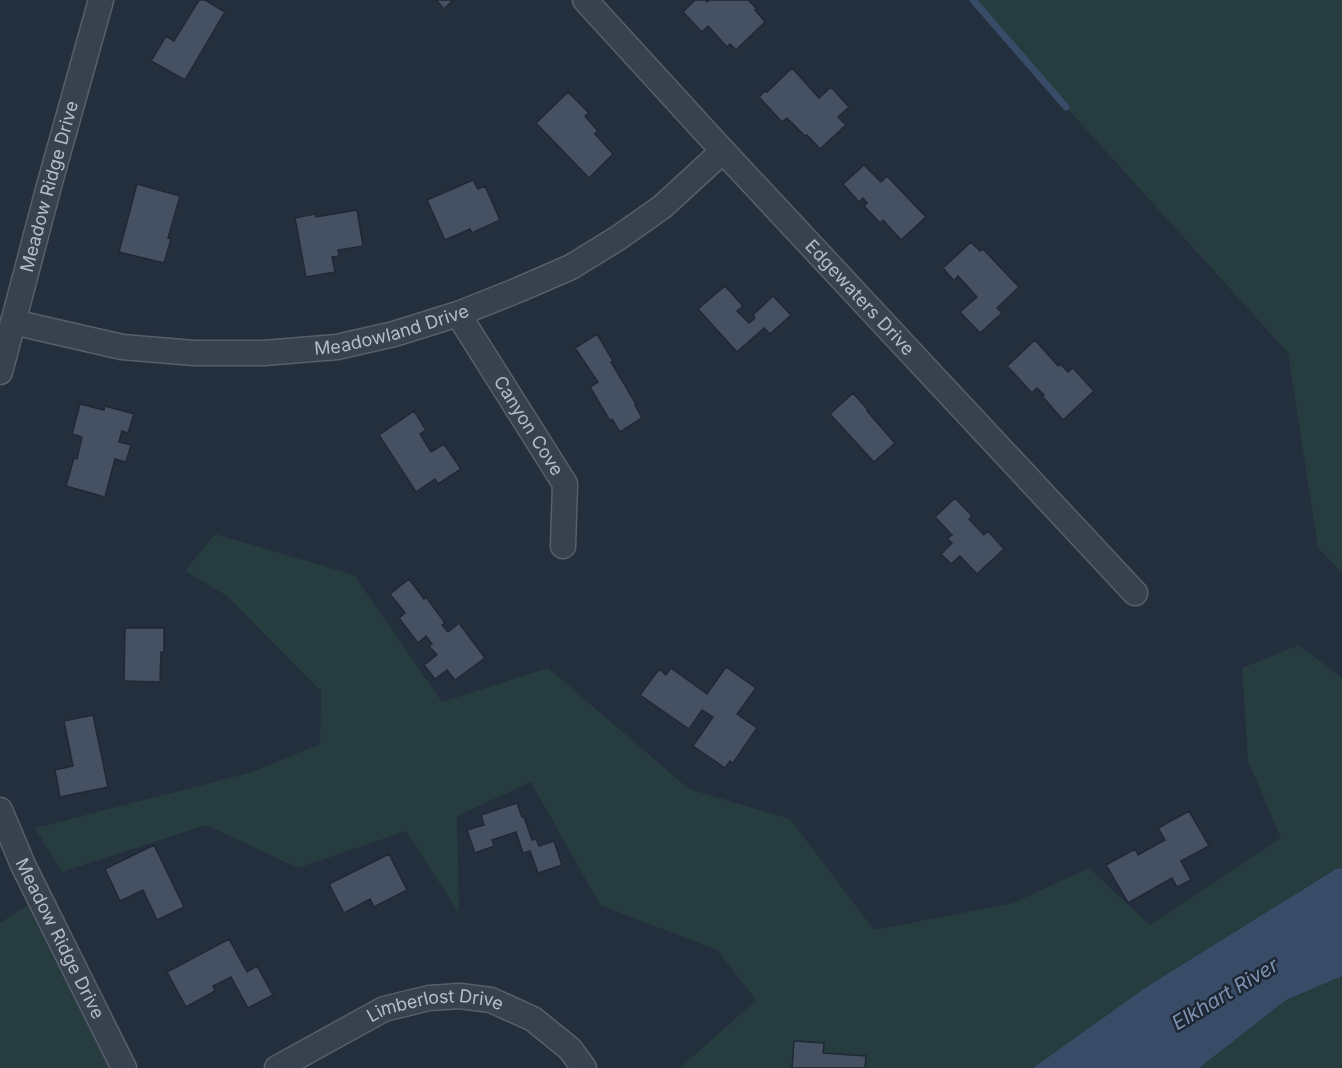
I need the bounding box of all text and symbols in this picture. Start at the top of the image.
street label: Meadow Ridge Drive [16,98,82,274]
street label: Edgewaters Drive [801,235,919,359]
street label: Meadowland Drive [313,300,472,359]
street label: Canyon Cove [490,372,568,479]
street label: Meadow Ridge Drive [11,855,109,1022]
water label: Elkhart River [1168,953,1283,1035]
street label: Limberlost Drive [363,985,507,1026]

